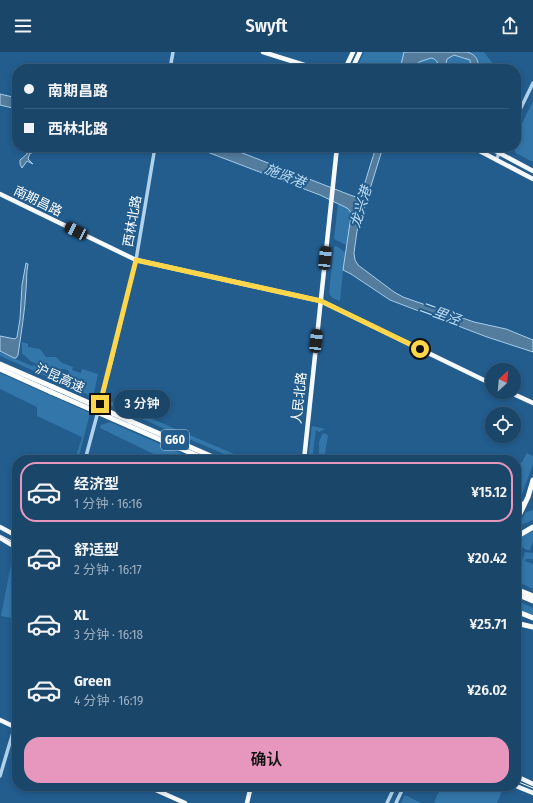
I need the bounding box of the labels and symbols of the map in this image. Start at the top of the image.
water label: 施贤港 [262,160,310,192]
street label: 南期昌路 [11,183,65,219]
water label: 龙兴港 [347,183,376,230]
street label: 西林北路 [120,194,144,248]
car [63,220,89,242]
car [318,245,332,271]
water label: 二里泾 [417,299,465,330]
car [309,328,323,354]
route start [411,340,429,358]
street label: 沪昆高速 [33,361,87,395]
north arrow [485,363,521,399]
street label: 人民北路 [289,371,309,425]
callout: 3 分钟 [114,390,170,418]
route end [91,395,109,413]
road number: G60 [161,430,189,450]

